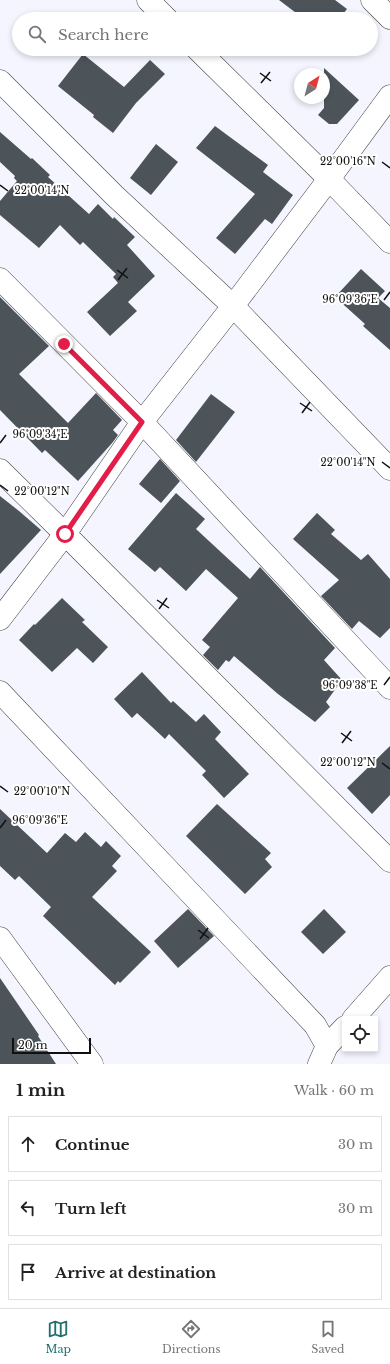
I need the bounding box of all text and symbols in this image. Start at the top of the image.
search box [12,12,378,56]
icon: search [26,23,48,45]
text: Search here [58,25,149,44]
north arrow [294,68,330,104]
text: 22°00'16"N [320,155,376,168]
text: 22°00'14"N [14,184,70,197]
text: 96°09'36"E [322,293,378,306]
route end [55,335,73,353]
text: 96°09'34"E [13,428,67,441]
text: 22°00'14"N [320,456,376,469]
text: 22°00'12"N [14,485,70,498]
route start [56,525,74,543]
text: 96°09'38"E [322,679,378,692]
text: 22°00'12"N [320,756,376,769]
text: 22°00'10"N [14,785,70,798]
text: 96°09'36"E [12,814,68,827]
map controls [342,1016,378,1052]
button: locate [342,1016,378,1052]
scale bar [12,1036,91,1055]
text: 20 m [18,1038,48,1052]
text: 1 min [16,1080,65,1101]
text: Walk · 60 m [294,1082,374,1099]
icon: ahead [17,1133,39,1155]
text: Continue [55,1135,130,1154]
text: 30 m [338,1136,373,1153]
icon: left [17,1197,39,1219]
text: Turn left [55,1199,126,1218]
text: 30 m [338,1200,373,1217]
icon: arrive [17,1261,39,1283]
text: Arrive at destination [55,1263,216,1282]
tab: Map [45,1318,71,1356]
tab: Directions [162,1318,220,1356]
tab: Saved [311,1318,345,1356]

